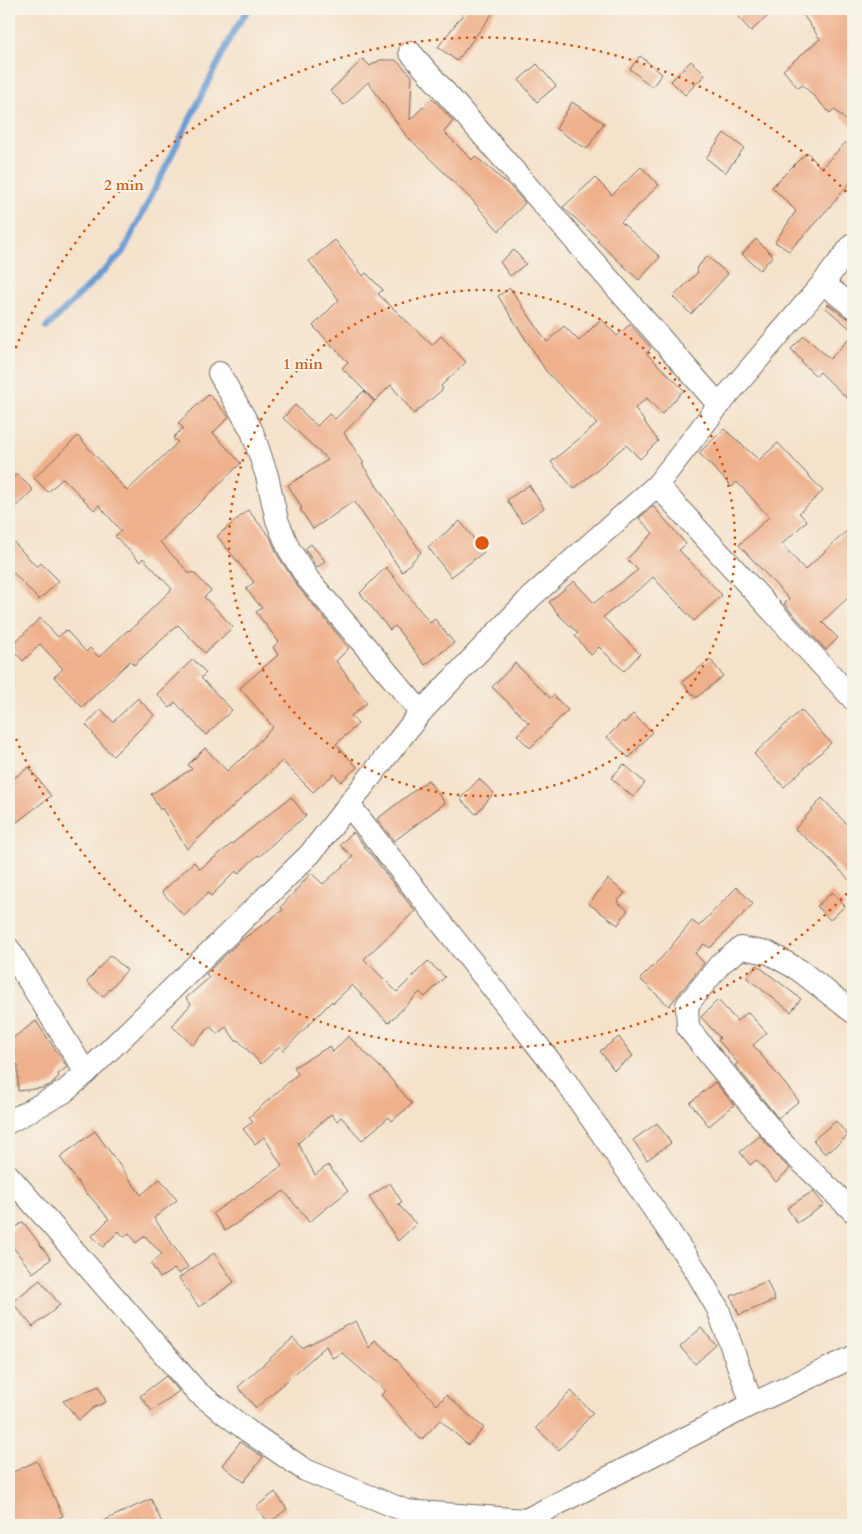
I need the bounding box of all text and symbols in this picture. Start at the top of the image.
text: 2 min [104,175,144,195]
text: 1 min [283,354,323,374]
centre of rings [473,534,491,552]

